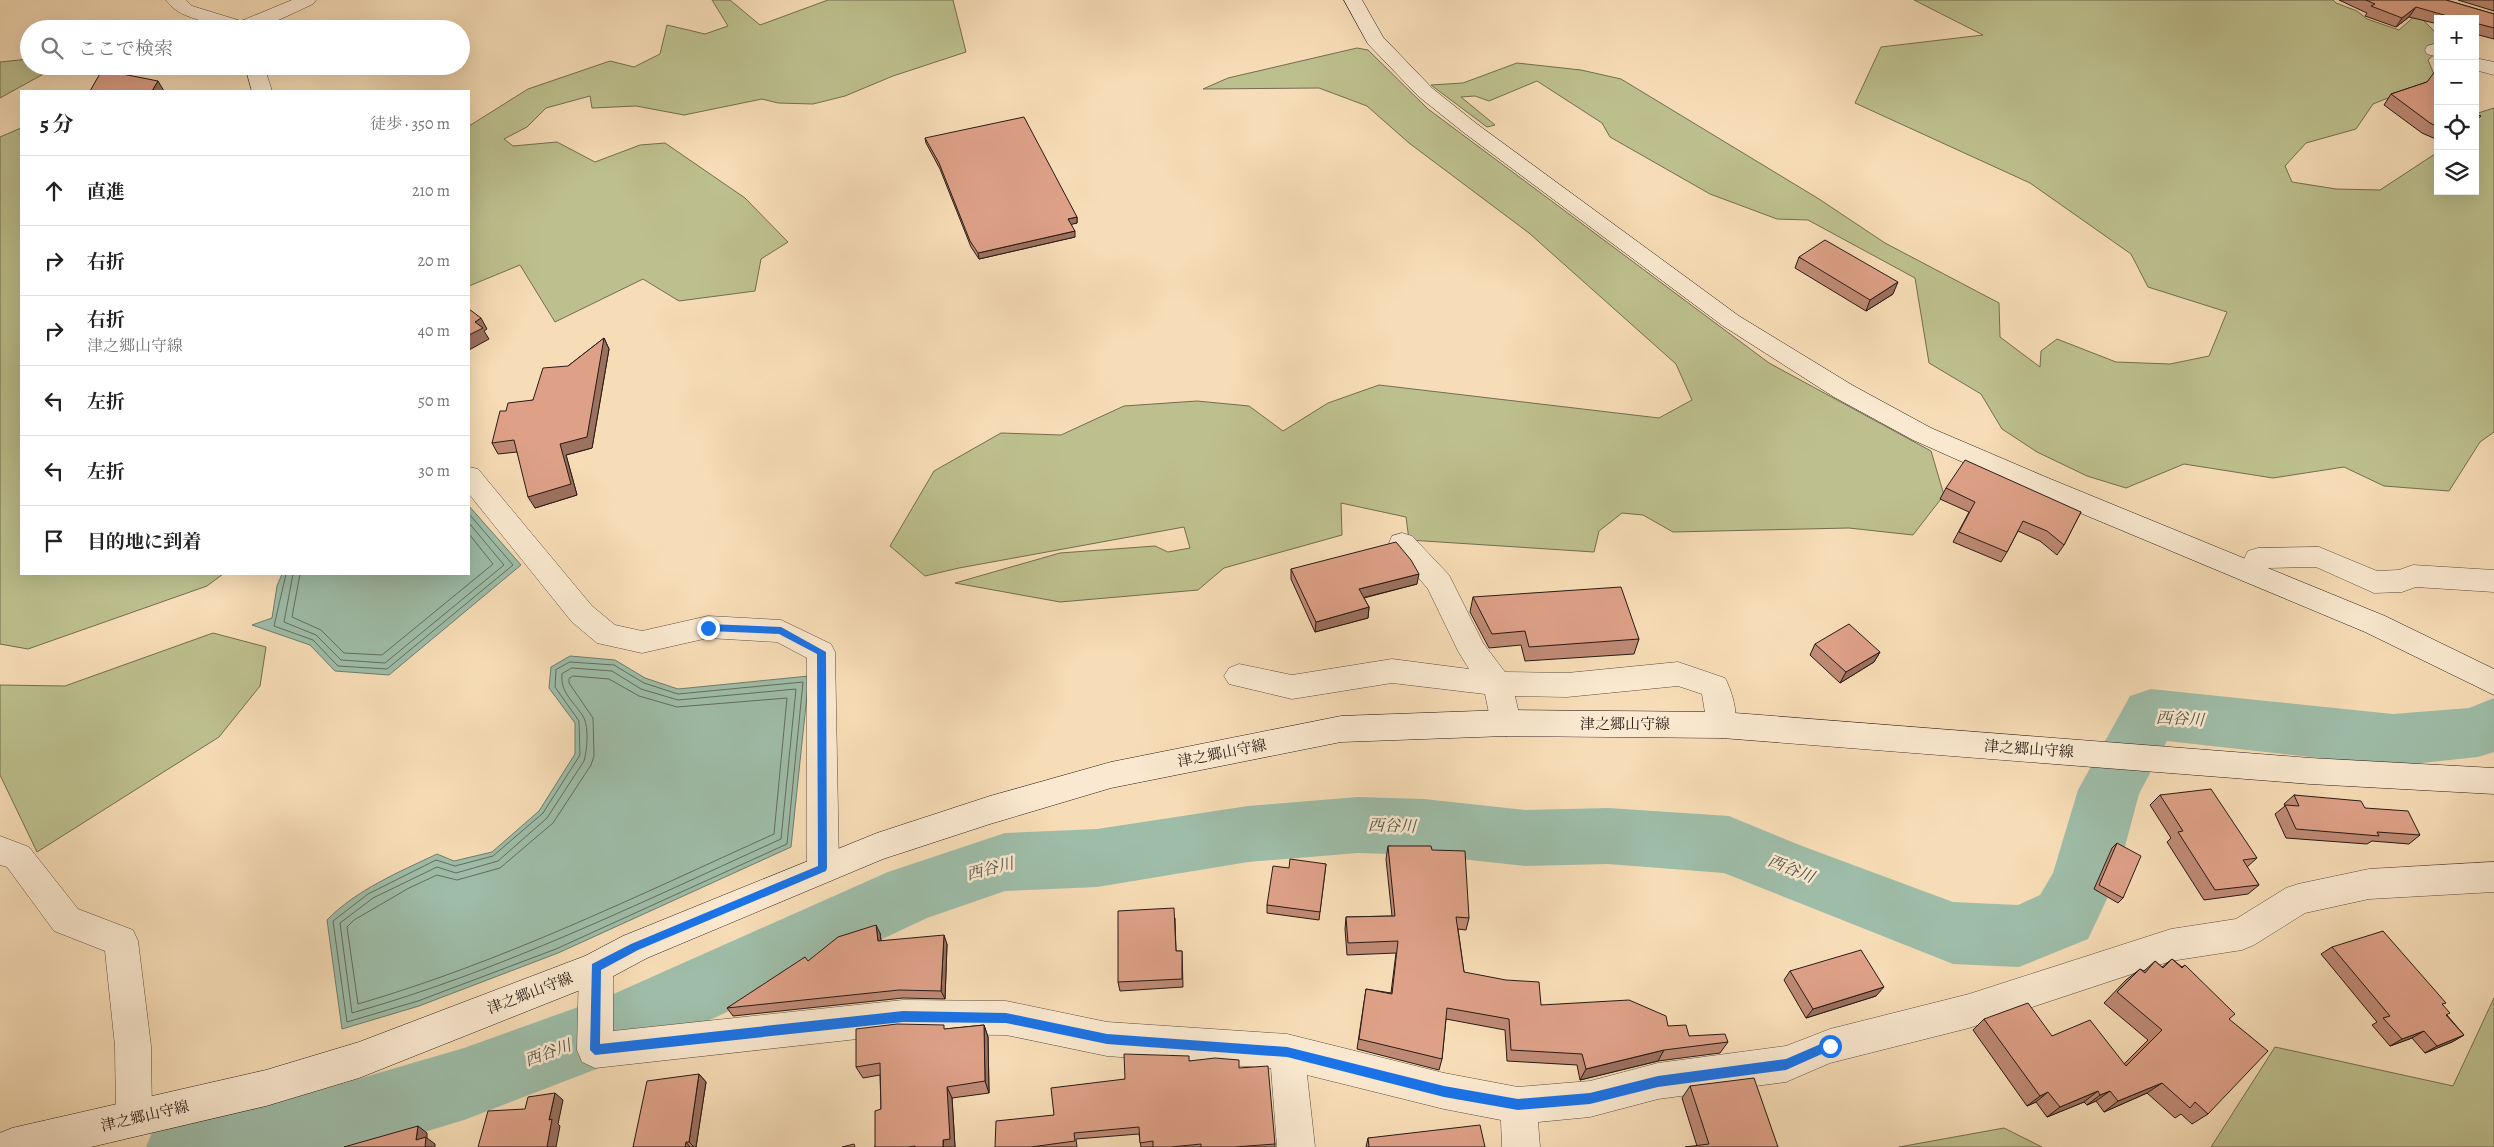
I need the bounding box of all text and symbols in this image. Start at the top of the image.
map controls [2434,15,2479,195]
button: + [2434,15,2479,60]
search box [20,20,470,75]
icon: search [38,34,66,62]
text: ここで検索 [78,36,173,62]
button: − [2434,60,2479,105]
button: locate [2434,105,2479,150]
text: 5 分 [40,110,74,138]
text: 徒歩 · 350 m [370,113,450,135]
button: layers [2434,150,2479,195]
icon: ahead [40,177,68,205]
text: 直進 [87,179,125,205]
text: 210 m [412,180,450,202]
icon: right [40,247,68,275]
text: 右折 [87,249,125,275]
text: 20 m [417,250,450,272]
text: 右折 [87,307,125,333]
icon: right [40,317,68,345]
text: 40 m [418,320,450,342]
text: 津之郷山守線 [87,335,183,357]
icon: left [40,387,68,415]
text: 左折 [87,389,125,415]
text: 50 m [418,390,450,412]
icon: left [40,457,68,485]
text: 左折 [87,459,125,485]
text: 30 m [418,460,450,482]
icon: arrive [40,527,68,555]
text: 目的地に到着 [87,529,201,555]
route end [697,617,720,640]
water label: 西谷川 [2155,707,2207,731]
street label: 津之郷山守線 [1580,714,1670,734]
street label: 津之郷山守線 [1176,735,1268,771]
street label: 津之郷山守線 [1983,736,2075,762]
water label: 西谷川 [1368,814,1418,838]
water label: 西谷川 [1765,850,1819,889]
water label: 西谷川 [964,852,1018,885]
street label: 津之郷山守線 [484,968,576,1018]
water label: 西谷川 [522,1034,576,1072]
route start [1819,1035,1842,1058]
street label: 津之郷山守線 [99,1096,191,1136]

